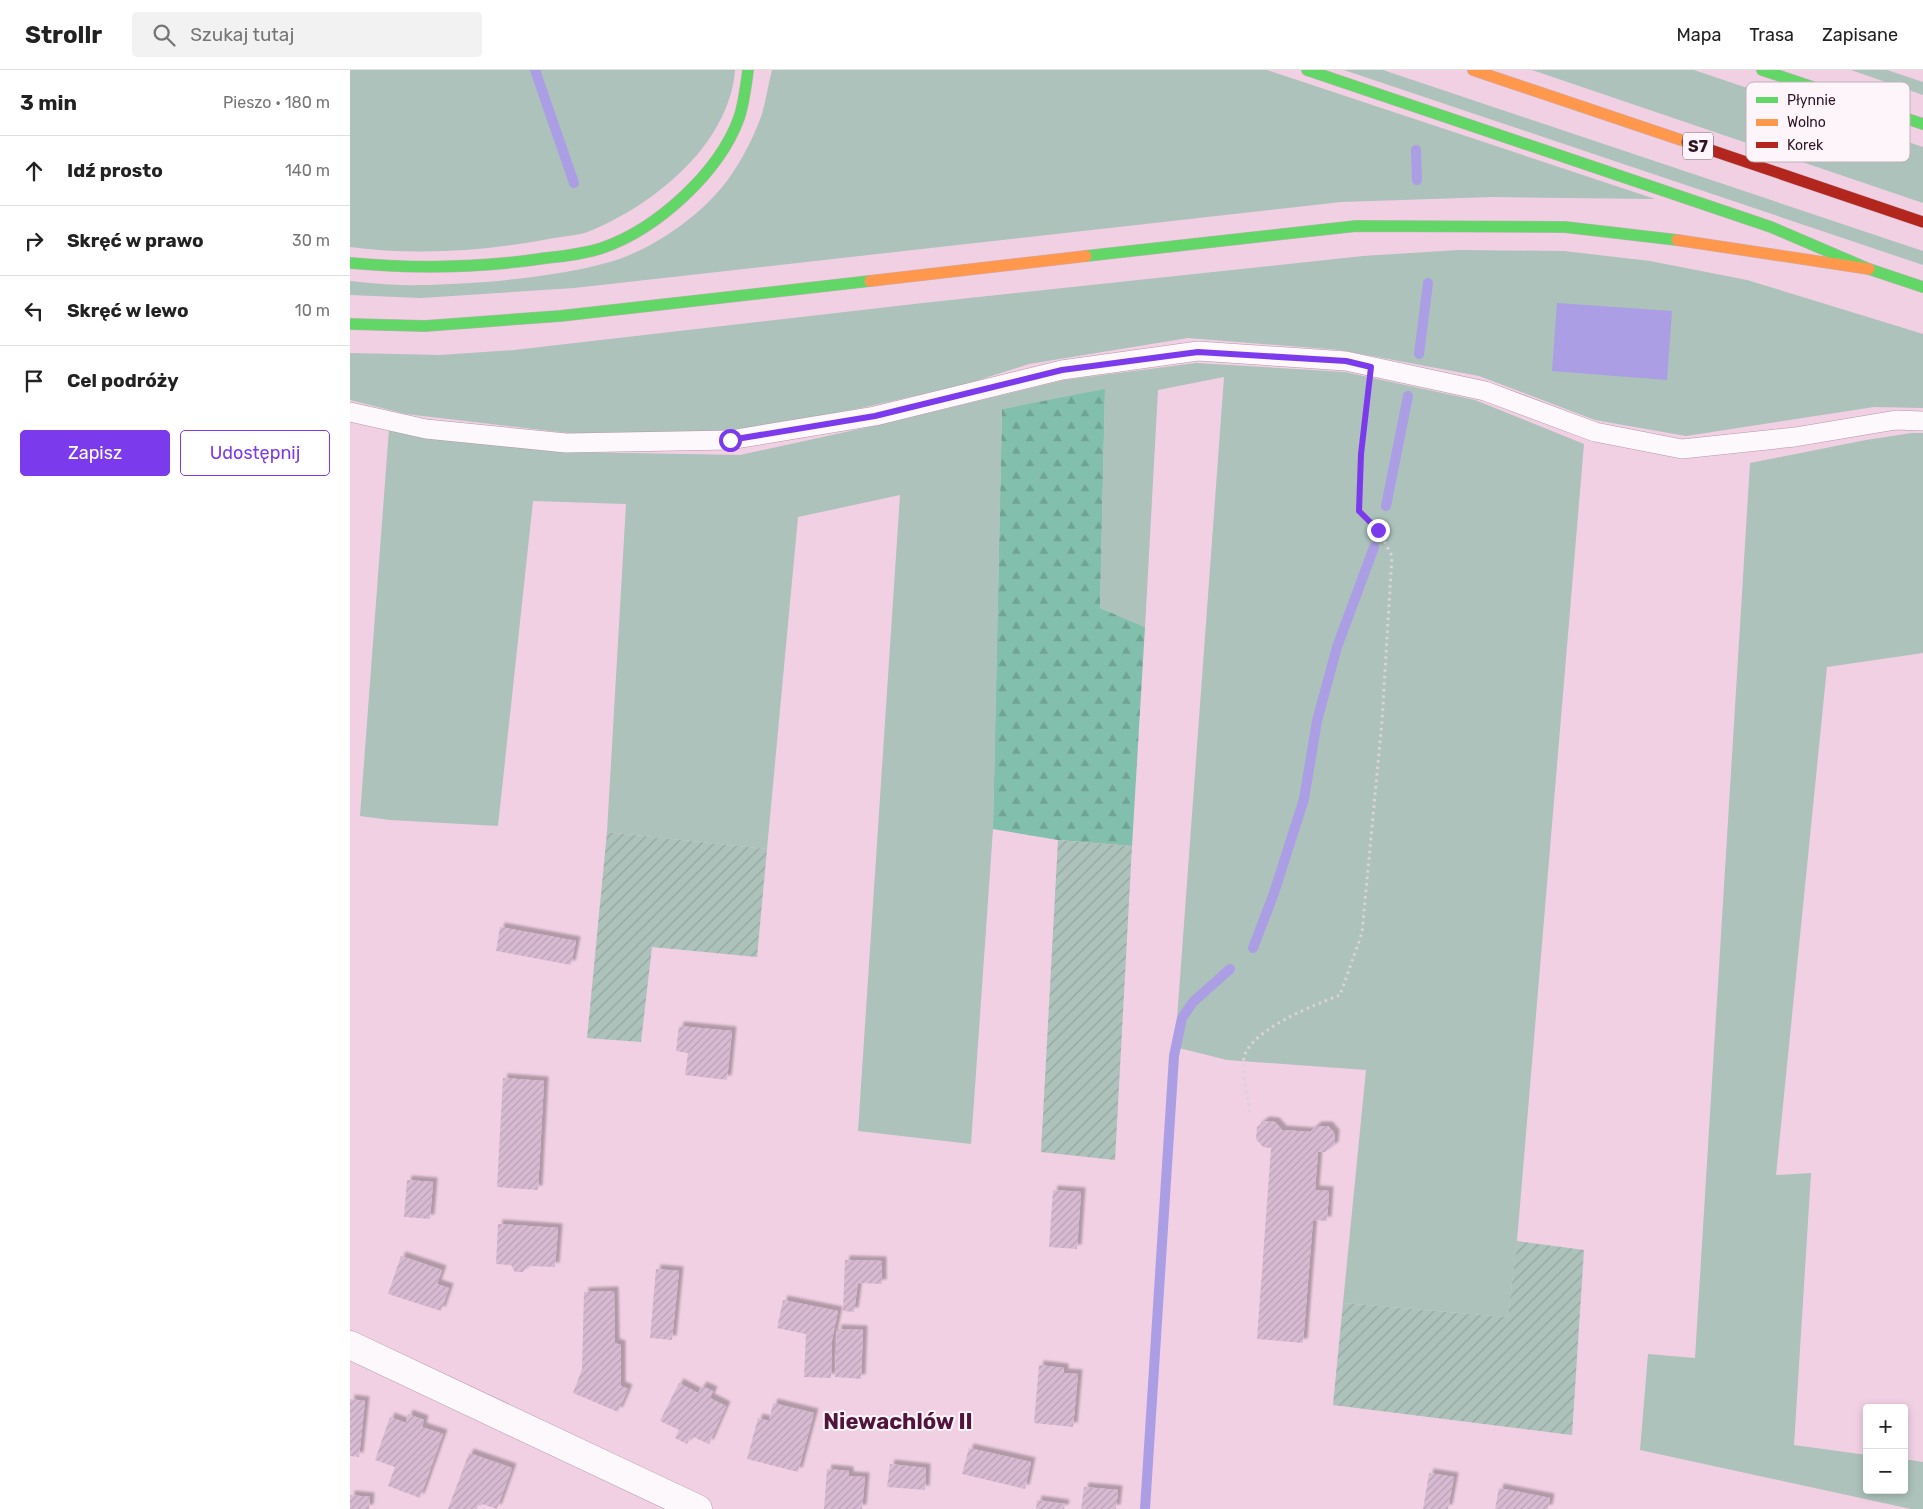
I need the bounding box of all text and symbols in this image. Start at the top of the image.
search box [132,12,482,57]
text: Strollr [25,21,102,49]
icon: search [150,21,178,49]
text: Szukaj tutaj [190,23,294,46]
text: Mapa [1676,24,1721,46]
text: Trasa [1749,24,1794,46]
text: Zapisane [1822,24,1898,46]
legend [1746,82,1910,162]
text: 3 min [20,90,77,115]
text: Płynnie [1787,92,1836,109]
text: Pieszo · 180 m [223,93,330,112]
text: Wolno [1787,114,1826,131]
road number: S7 [1683,132,1713,160]
text: Korek [1787,137,1824,154]
icon: ahead [20,157,48,185]
text: Idź prosto [67,159,163,182]
text: 140 m [285,161,330,180]
icon: right [20,227,48,255]
text: Skręć w prawo [67,229,204,252]
text: 30 m [292,231,330,250]
icon: left [20,297,48,325]
text: Skręć w lewo [67,299,189,322]
text: 10 m [295,301,330,320]
icon: arrive [20,367,48,395]
text: Cel podróży [67,369,179,392]
route start [719,429,742,452]
button: Zapisz [20,430,170,476]
button: Udostępnij [180,430,330,476]
route end [1367,519,1390,542]
map controls [1863,1404,1908,1494]
button: + [1863,1404,1908,1449]
district label: Niewachlów II [823,1408,973,1435]
button: − [1863,1449,1908,1494]

